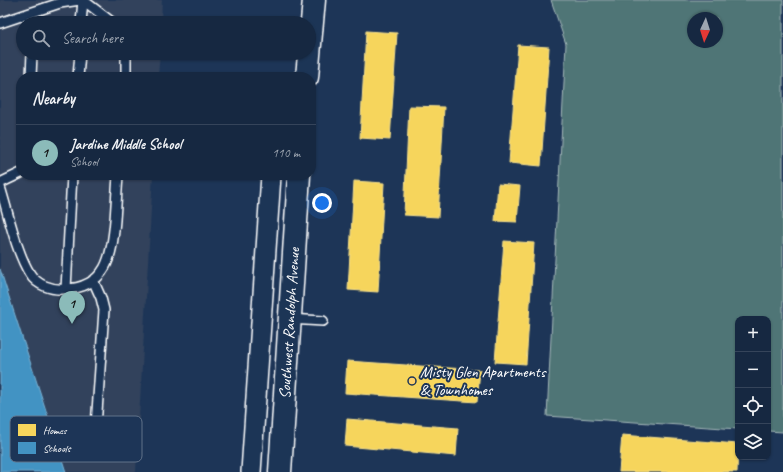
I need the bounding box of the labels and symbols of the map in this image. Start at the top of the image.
north arrow [687,12,723,48]
your location [312,193,332,213]
street label: Southwest Randolph Avenue [275,245,304,400]
pin: 1 [59,291,85,324]
place label: Misty Glen Apartments & Townhomes [420,362,547,400]
marker: Misty Glen Apartments & Townhomes [407,376,417,386]
legend [10,416,142,462]
text: Homes [43,423,68,437]
text: Schools [43,441,72,455]

